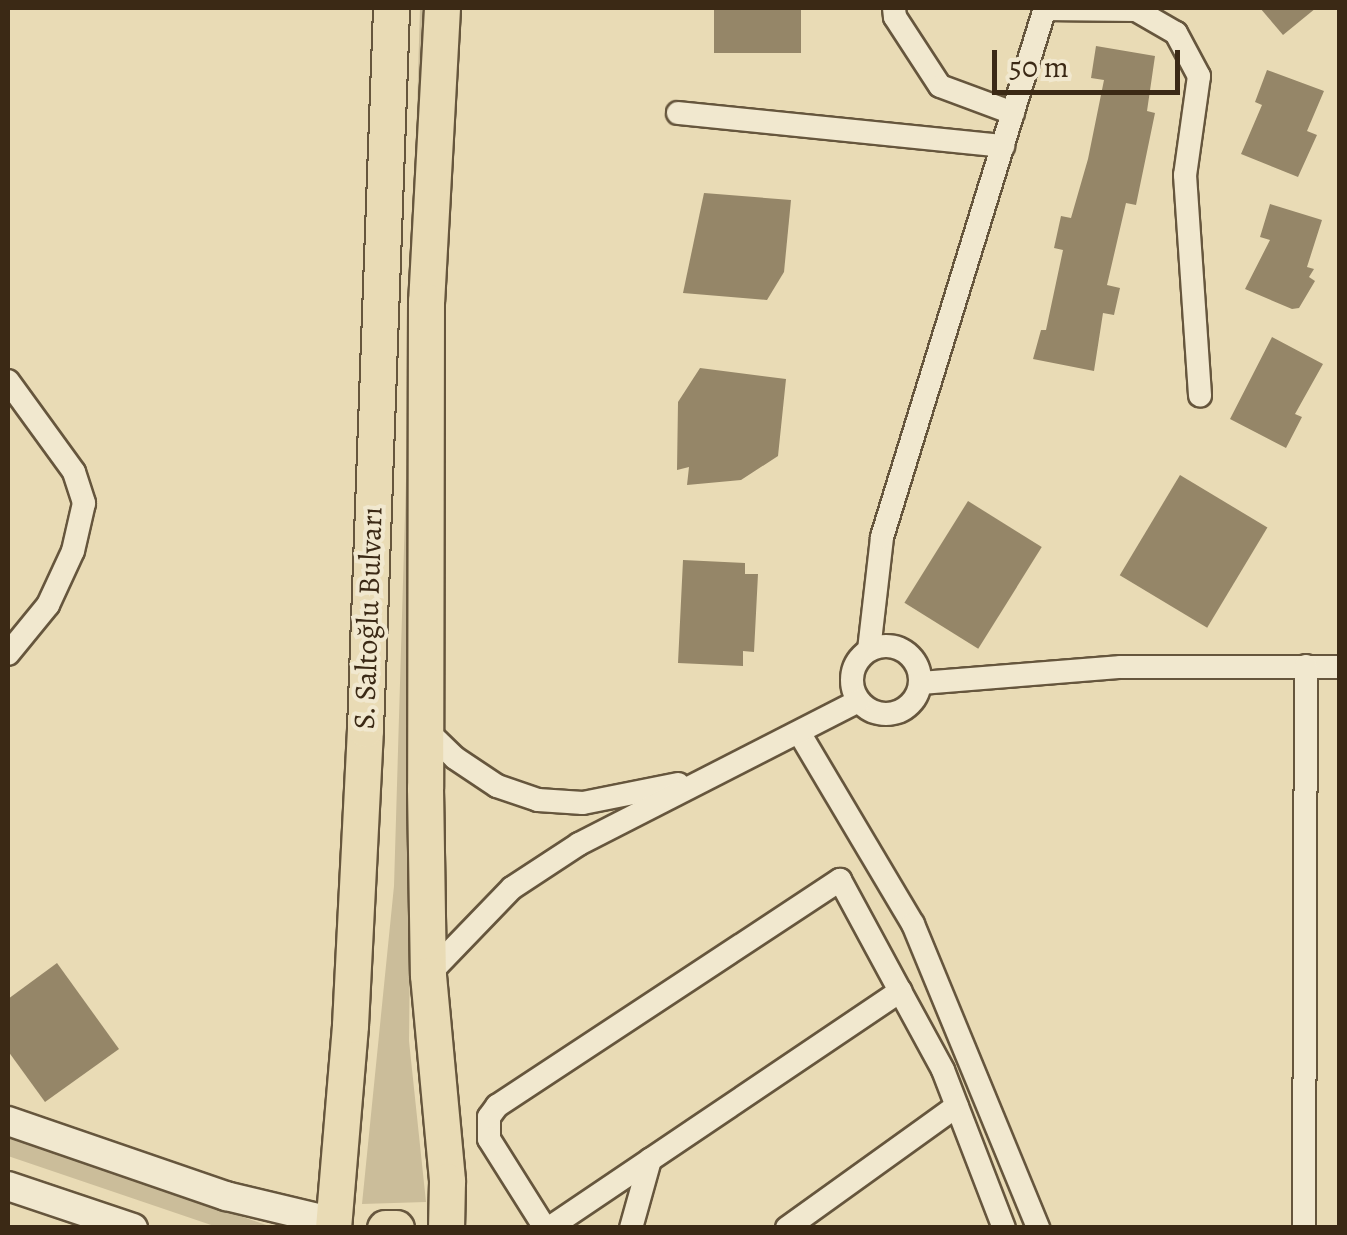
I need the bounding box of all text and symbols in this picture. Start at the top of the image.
scale bar [997,30,1184,92]
text: 50 m [1009,47,1069,87]
street label: S. Saltoğlu Bulvarı [346,506,390,730]

